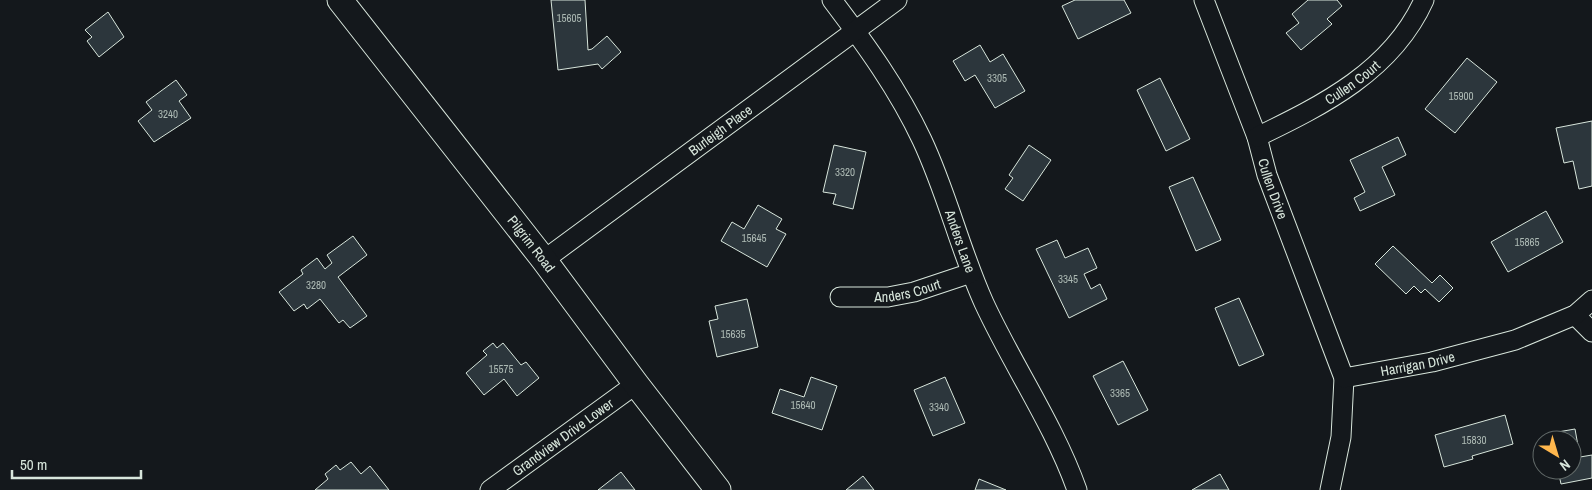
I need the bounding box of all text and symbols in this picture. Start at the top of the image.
house number: 15605 [556,11,582,25]
street label: Cullen Court [1321,57,1384,109]
house number: 3305 [987,71,1007,85]
house number: 15900 [1448,89,1474,103]
street label: Burleigh Place [685,101,756,160]
house number: 3240 [158,107,178,121]
street label: Cullen Drive [1254,156,1292,222]
house number: 3320 [835,165,855,179]
street label: Anders Lane [941,207,980,275]
street label: Pilgrim Road [504,212,559,276]
house number: 15645 [741,231,767,245]
house number: 15865 [1514,235,1540,249]
house number: 3345 [1058,272,1078,286]
street label: Anders Court [873,275,943,306]
house number: 3280 [306,278,326,292]
house number: 15635 [720,327,746,341]
street label: Harrigan Drive [1379,347,1457,380]
house number: 15575 [488,362,514,376]
house number: 3365 [1110,386,1130,400]
street label: Grandview Drive Lower [509,394,617,480]
house number: 15640 [790,398,816,412]
house number: 3340 [929,400,949,414]
north arrow [1532,430,1582,480]
house number: 15830 [1461,433,1487,447]
scale bar [12,448,141,480]
text: 50 m [20,454,47,475]
text: N [1556,456,1574,475]

